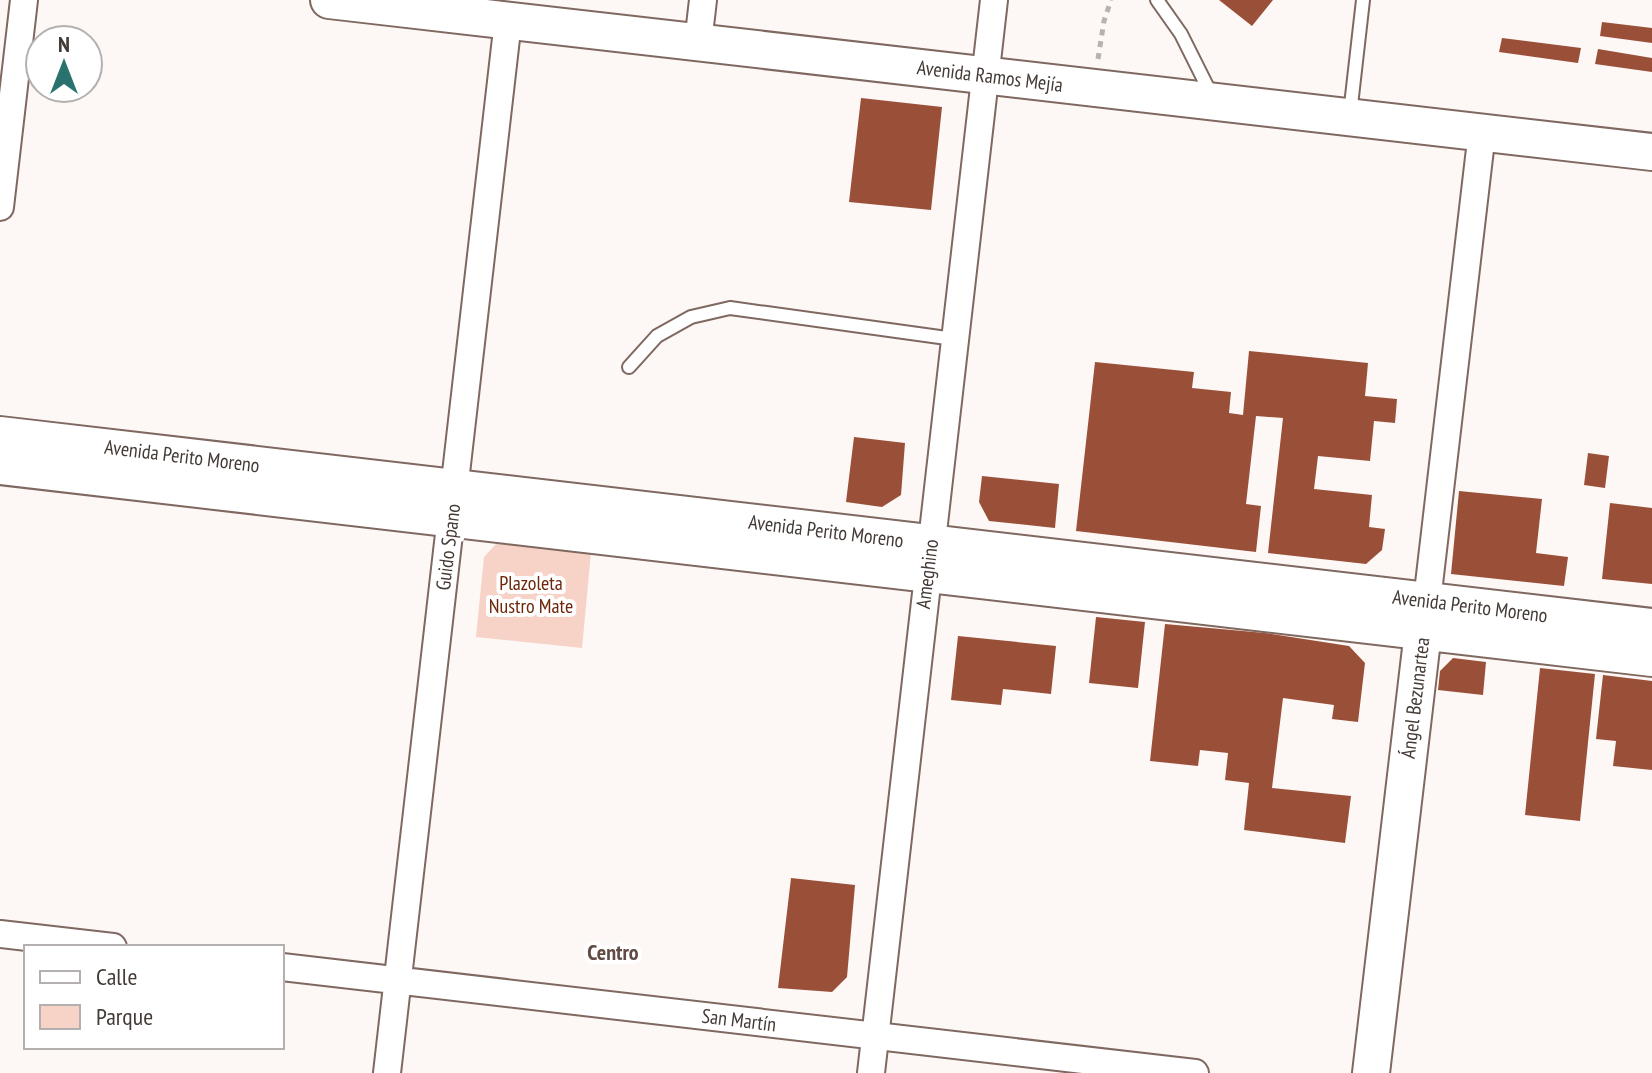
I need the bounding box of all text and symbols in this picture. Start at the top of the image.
north arrow [24,24,104,104]
text: N [58,30,70,58]
street label: Avenida Ramos Mejía [916,54,1064,98]
street label: Avenida Perito Moreno [103,434,261,478]
street label: Guido Spano [430,502,466,592]
street label: Avenida Perito Moreno [747,509,905,553]
street label: Ameghino [910,538,944,610]
park label: Plazoleta Nustro Mate [489,570,573,619]
street label: Avenida Perito Moreno [1391,584,1549,628]
street label: Ángel Bezunartea [1395,636,1435,760]
district label: Centro [587,938,639,966]
legend [24,945,284,1049]
text: Calle [96,961,137,992]
text: Parque [96,1001,153,1032]
street label: San Martín [700,1003,778,1037]

